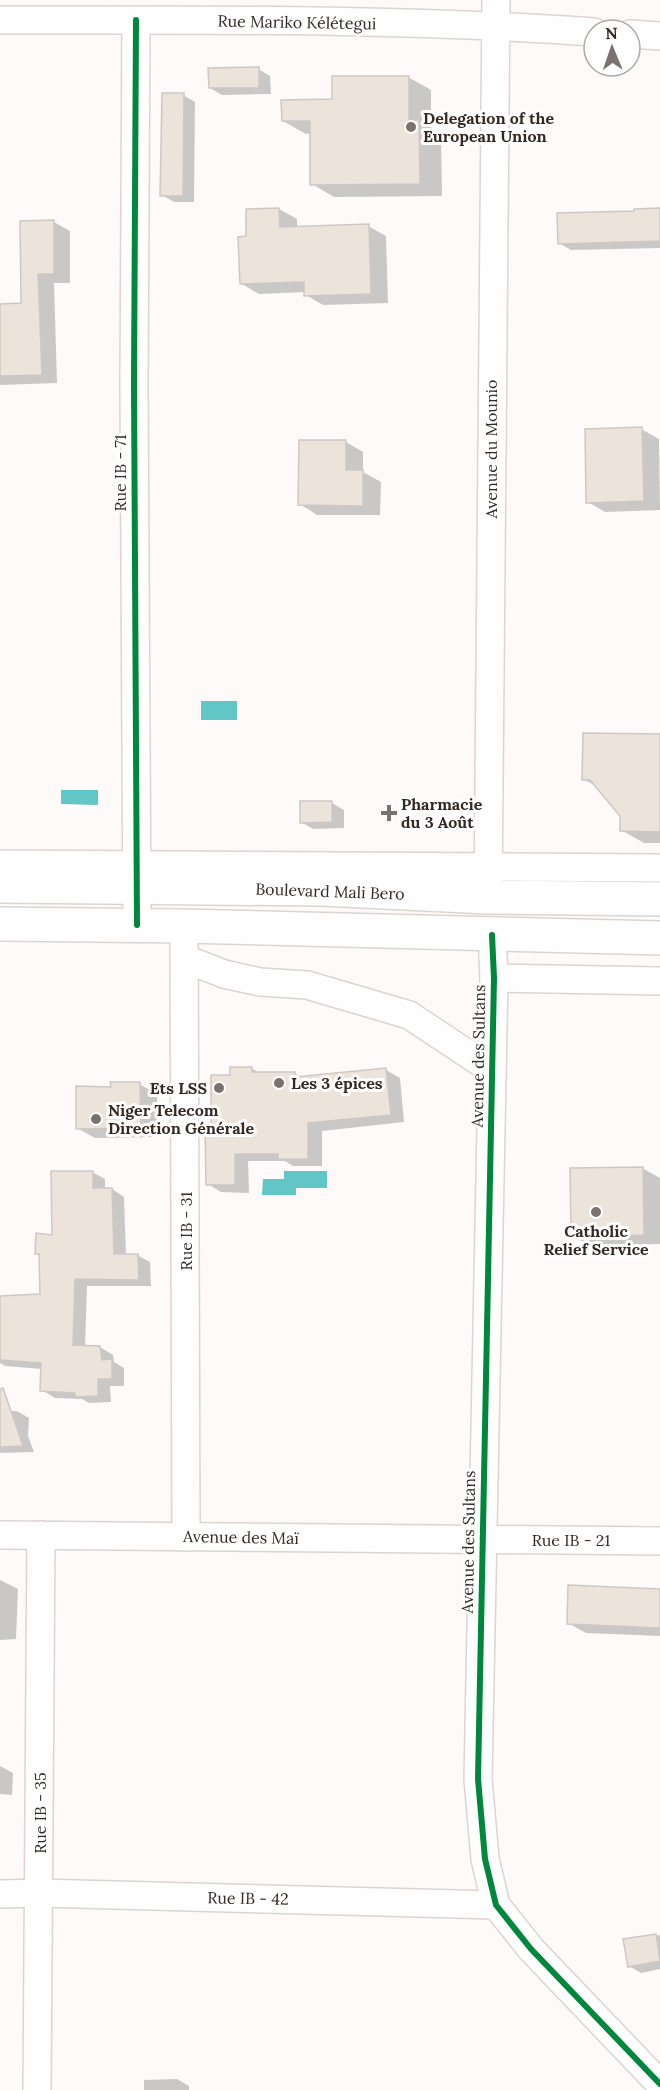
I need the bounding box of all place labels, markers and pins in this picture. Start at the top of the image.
place label: Delegation of the European Union [423,108,554,146]
marker: Delegation of the European Union [404,120,418,134]
place label: Pharmacie du 3 Août [401,794,483,832]
marker: Pharmacie du 3 Août [382,806,396,820]
place label: Les 3 épices [291,1073,383,1093]
marker: Les 3 épices [272,1076,286,1090]
place label: Ets LSS [150,1078,207,1098]
marker: Ets LSS [212,1081,226,1095]
place label: Niger Telecom Direction Générale [108,1100,255,1138]
marker: Niger Telecom Direction Générale [89,1112,103,1126]
marker: Catholic Relief Service [589,1205,603,1219]
place label: Catholic Relief Service [543,1221,649,1259]

